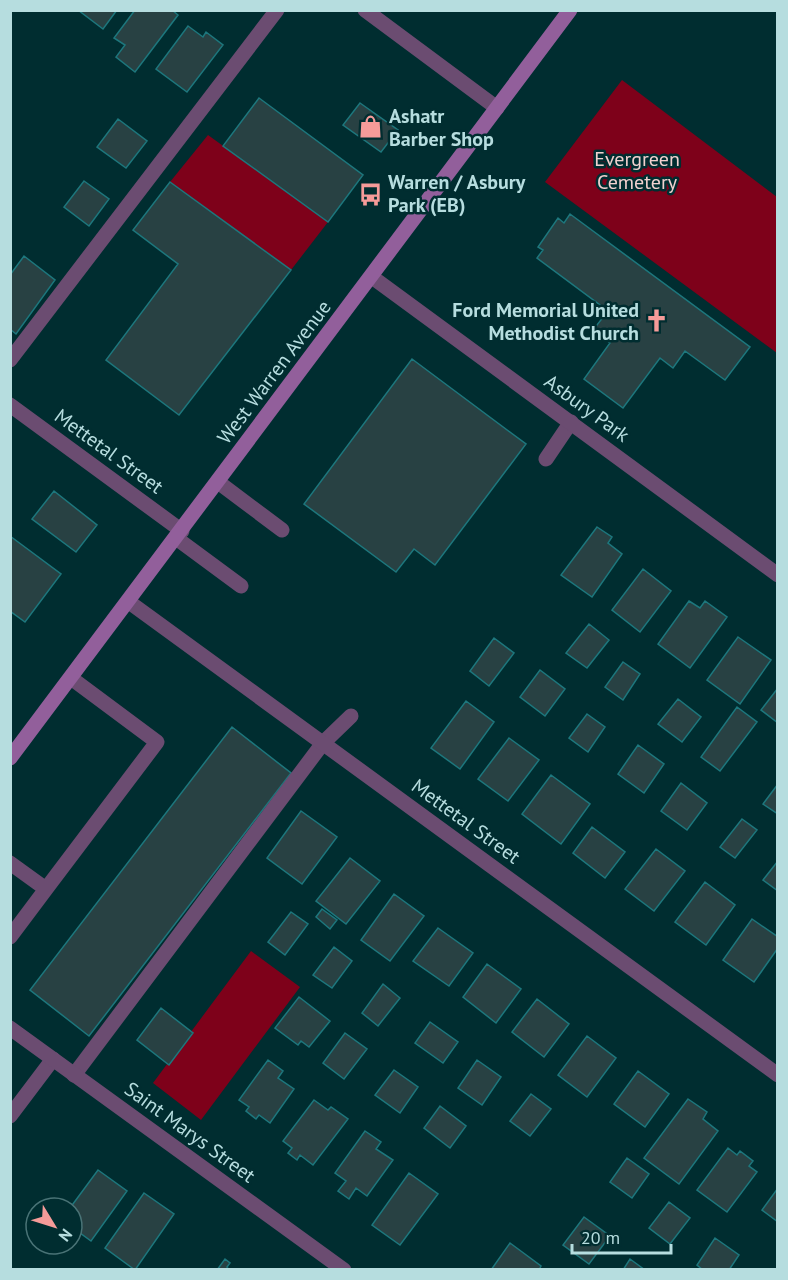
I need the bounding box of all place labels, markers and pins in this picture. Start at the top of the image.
place label: Ashatr Barber Shop [389,103,494,152]
shop icon: Ashatr Barber Shop [358,114,384,140]
place label: Warren / Asbury Park (EB) [388,169,526,218]
bus stop icon: Warren / Asbury Park (EB) [357,181,383,207]
place label: Ford Memorial United Methodist Church [452,297,639,346]
church icon: Ford Memorial United Methodist Church [644,308,670,334]

